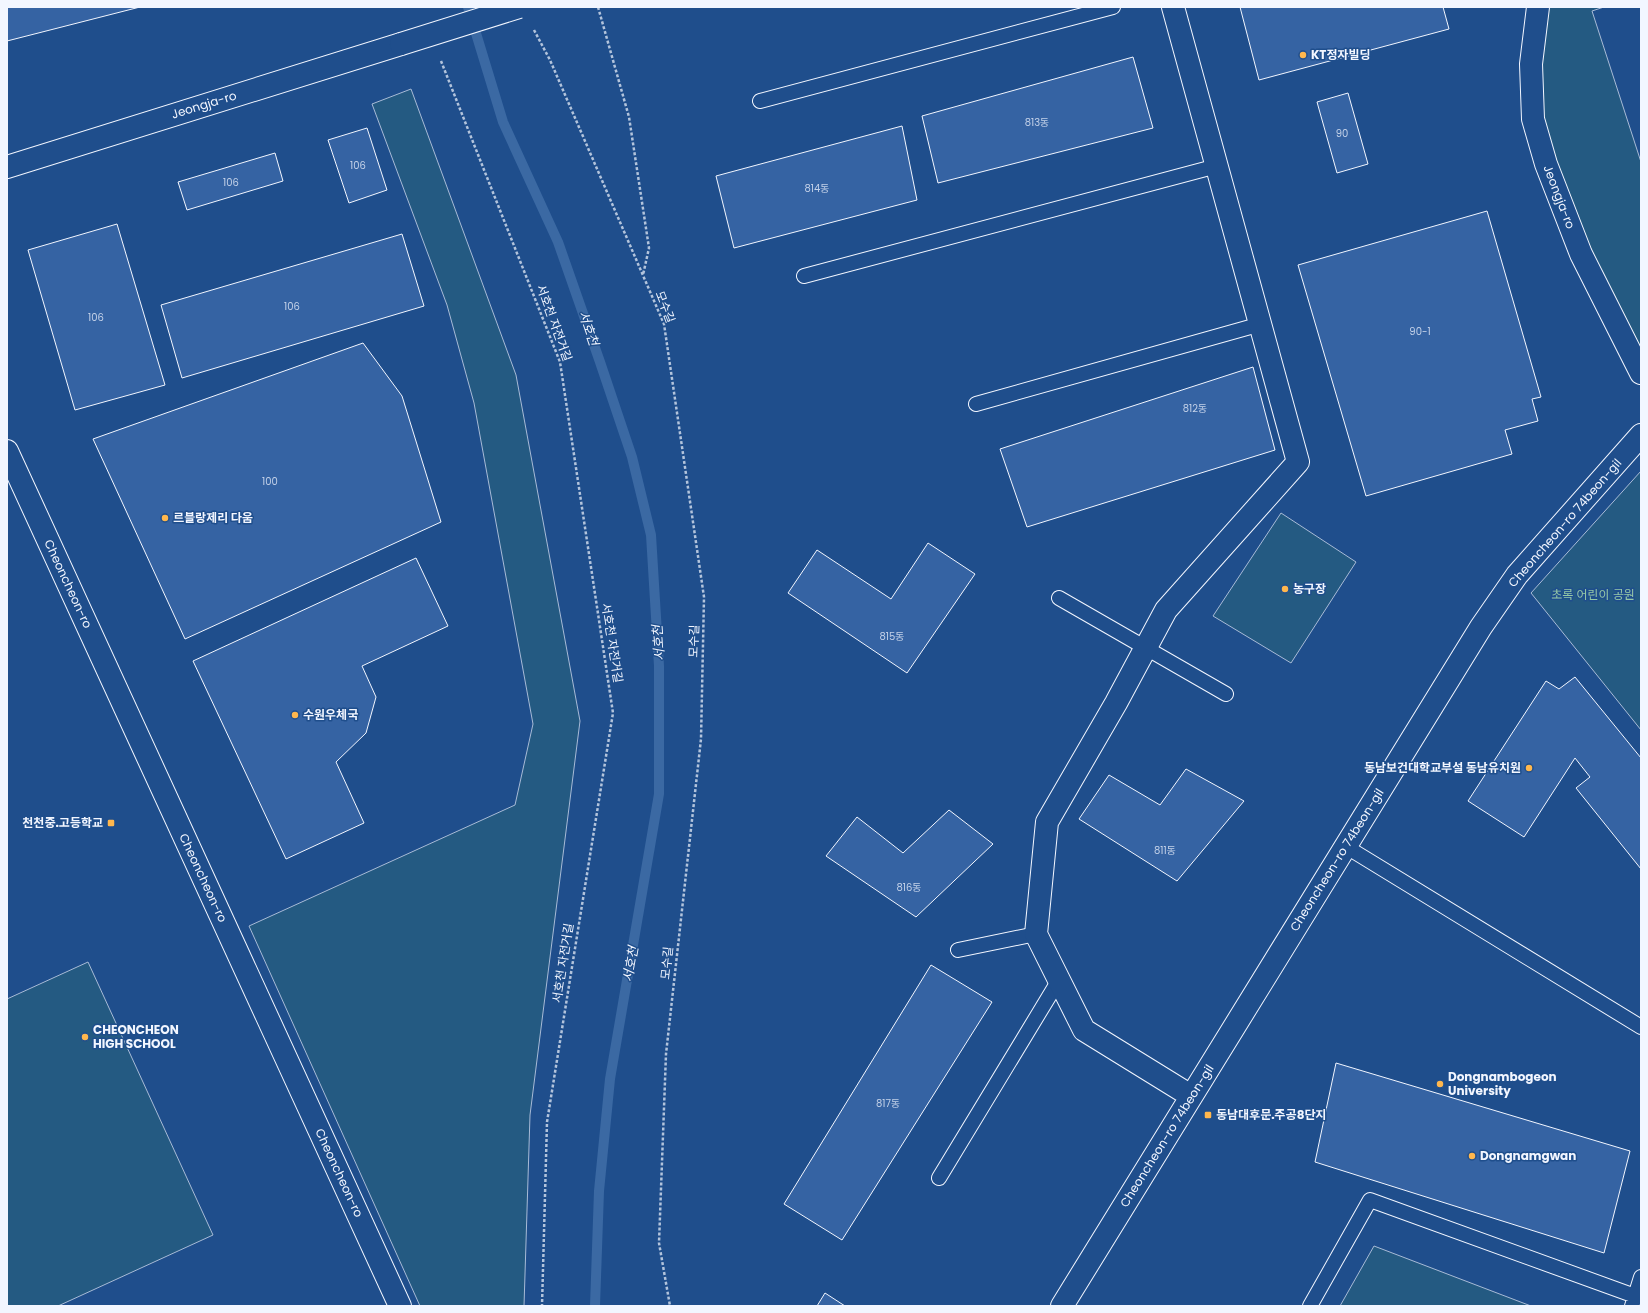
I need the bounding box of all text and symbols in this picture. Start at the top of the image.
place label: KT정자빌딩 [1311,46,1371,63]
marker: KT정자빌딩 [1298,50,1308,60]
street label: Jeongja-ro [169,86,239,122]
house number: 813동 [1025,115,1049,130]
house number: 90 [1336,126,1348,141]
house number: 106 [350,158,366,173]
street label: Jeongja-ro [1540,162,1580,231]
house number: 106 [223,175,239,190]
house number: 814동 [805,181,830,196]
street label: 서호천 자전거길 [533,282,576,364]
street label: 모수길 [652,288,679,325]
house number: 106 [284,299,300,314]
water label: 서호천 [574,308,604,349]
house number: 106 [88,310,104,325]
house number: 90-1 [1409,324,1431,339]
house number: 812동 [1183,401,1207,416]
street label: Cheoncheon-ro 74beon-gil [1504,455,1625,591]
house number: 100 [262,474,278,489]
place label: 르블랑제리 다움 [173,509,253,526]
marker: 르블랑제리 다움 [160,513,170,523]
street label: Cheoncheon-ro [40,537,97,631]
place label: 농구장 [1293,580,1326,597]
marker: 농구장 [1280,584,1290,594]
park label: 초록 어린이 공원 [1551,586,1635,603]
street label: 서호천 자전거길 [598,602,627,684]
water label: 서호천 [648,623,669,662]
street label: 모수길 [684,624,703,658]
house number: 815동 [880,629,905,644]
place label: 수원우체국 [303,706,358,723]
marker: 수원우체국 [290,710,300,720]
place label: 동남보건대학교부설 동남유치원 [1364,759,1521,776]
marker: 동남보건대학교부설 동남유치원 [1524,763,1534,773]
street label: Cheoncheon-ro 74beon-gil [1286,785,1388,934]
place label: 천천중.고등학교 [22,814,103,831]
marker: 천천중.고등학교 [106,818,116,828]
street label: Cheoncheon-ro [175,831,232,925]
house number: 811동 [1154,843,1176,858]
house number: 816동 [896,880,922,895]
street label: 서호천 자전거길 [548,922,577,1004]
water label: 서호천 [618,944,643,983]
street label: 모수길 [656,946,677,980]
place label: CHEONCHEON HIGH SCHOOL [93,1021,179,1052]
marker: CHEONCHEON HIGH SCHOOL [80,1032,90,1042]
street label: Cheoncheon-ro 74beon-gil [1116,1061,1218,1210]
place label: Dongnambogeon University [1448,1068,1557,1099]
marker: Dongnambogeon University [1435,1079,1445,1089]
house number: 817동 [876,1096,900,1111]
place label: 동남대후문.주공8단지 [1216,1106,1327,1123]
marker: 동남대후문.주공8단지 [1203,1110,1213,1120]
street label: Cheoncheon-ro [311,1126,368,1220]
place label: Dongnamgwan [1480,1147,1576,1164]
marker: Dongnamgwan [1467,1151,1477,1161]

